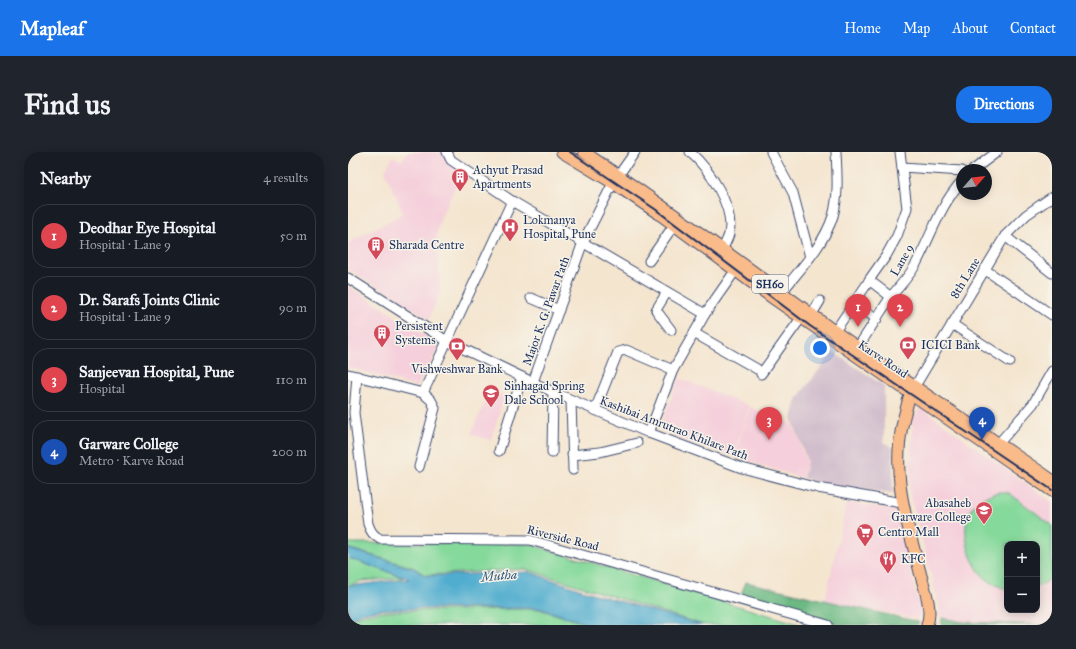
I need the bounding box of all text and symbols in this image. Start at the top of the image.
text: Mapleaf [20,17,84,40]
text: Home [844,20,881,37]
text: Map [903,20,930,37]
text: About [952,20,988,37]
text: Contact [1010,20,1056,37]
button: Directions [956,86,1052,123]
text: Find us [24,87,110,122]
place label: Achyut Prasad Apartments [472,163,543,191]
north arrow [956,164,992,200]
building icon: Achyut Prasad Apartments [450,167,470,192]
text: Nearby [40,168,91,189]
text: 4 results [263,170,308,186]
place label: Lokmanya Hospital, Pune [523,213,596,241]
hospital icon: Lokmanya Hospital, Pune [500,217,520,242]
text: Deodhar Eye Hospital [79,219,216,237]
text: 1 [51,228,57,244]
text: 50 m [280,228,307,244]
building icon: Sharada Centre [366,235,386,260]
text: Hospital · Lane 9 [79,237,171,253]
place label: Sharada Centre [389,238,464,252]
street label: Lane 9 [887,242,917,278]
street label: Major K. G. Pawar Path [520,254,572,368]
street label: 8th Lane [947,255,983,301]
road number: SH60 [752,275,788,293]
text: Dr. Sarafs Joints Clinic [79,291,220,309]
pin: 1 [845,294,871,327]
pin: 2 [887,294,913,327]
text: 2 [51,300,57,316]
text: 90 m [279,300,307,316]
text: Hospital · Lane 9 [79,309,171,325]
place label: Persistent Systems [395,319,444,347]
building icon: Persistent Systems [372,323,392,348]
bank icon: ICICI Bank [898,335,918,360]
bank icon: Vishweshwar Bank [447,336,467,361]
street label: Karve Road [855,337,911,381]
your location [810,338,830,358]
place label: ICICI Bank [921,338,981,352]
place label: Vishweshwar Bank [410,362,503,376]
text: Sanjeevan Hospital, Pune [79,363,234,381]
text: 3 [51,372,57,388]
text: 110 m [275,372,307,388]
place label: Sinhagad Spring Dale School [504,379,585,407]
text: Hospital [79,381,125,397]
school or university icon: Sinhagad Spring Dale School [481,383,501,408]
street label: Kashibai Amrutrao Khilare Path [598,393,750,463]
pin: 3 [756,407,782,440]
pin: 4 [969,407,995,440]
text: Garware College [79,435,179,453]
text: 4 [50,444,58,460]
text: 200 m [272,444,307,460]
text: Metro · Karve Road [79,453,184,469]
place label: Abasaheb Garware College [891,496,971,525]
school or university icon: Abasaheb Garware College [974,500,994,525]
street label: Riverside Road [526,522,600,554]
supermarket icon: Centro Mall [855,522,875,547]
place label: Centro Mall [878,525,940,539]
map controls [1004,541,1040,613]
button: + [1004,541,1040,577]
restaurant icon: KFC [878,549,898,574]
place label: KFC [901,552,926,566]
water label: Mutha [479,566,518,586]
button: − [1004,577,1040,613]

